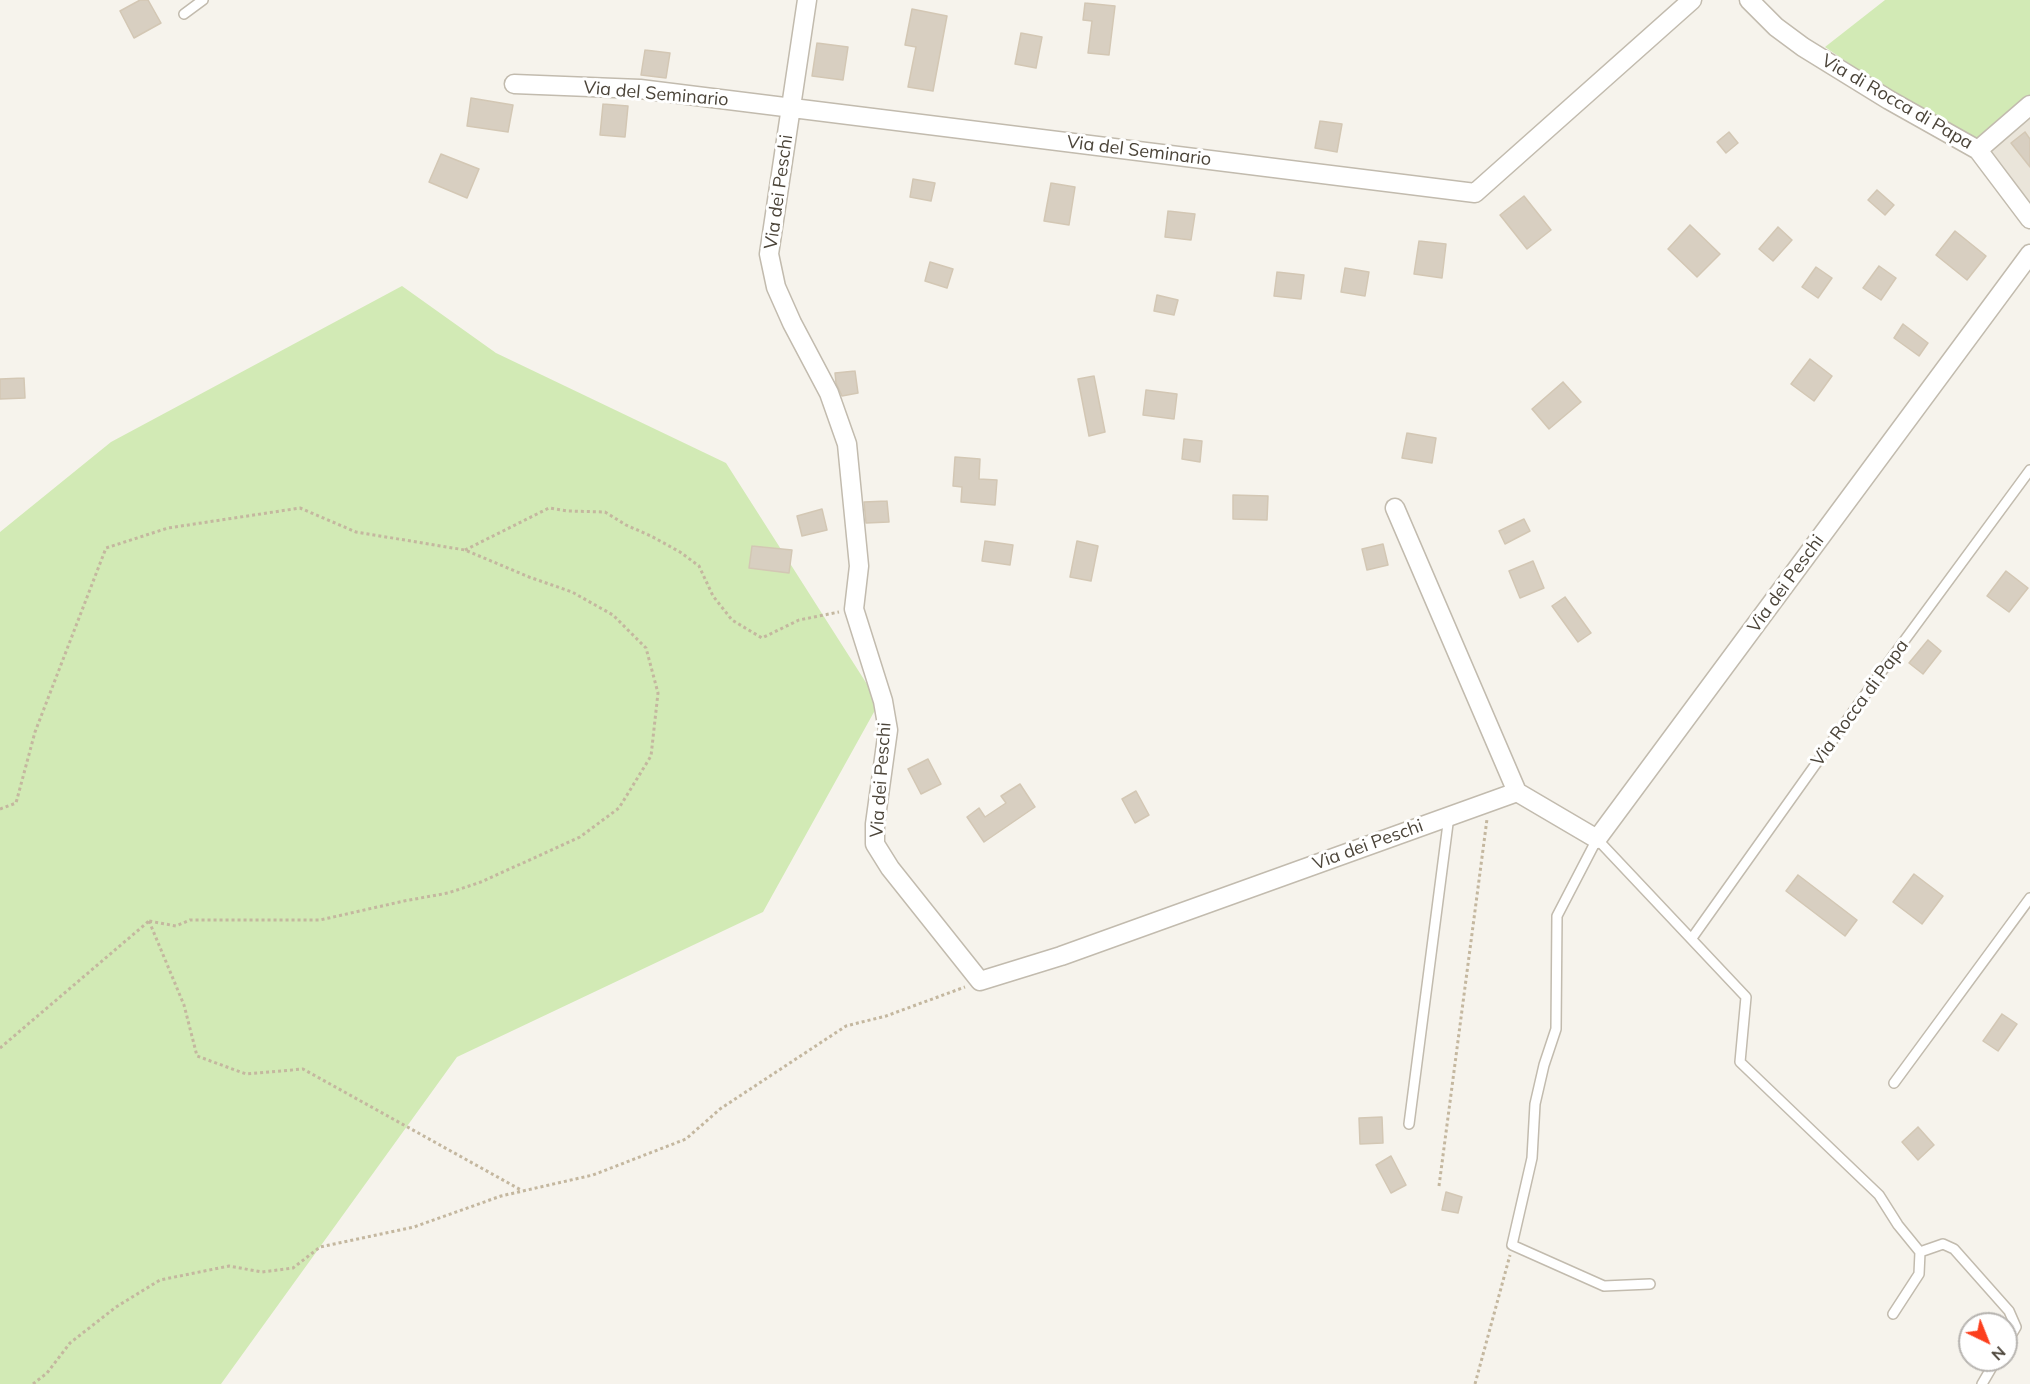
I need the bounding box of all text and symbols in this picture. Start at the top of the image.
street label: Via di Rocca di Papa [1817,50,1977,154]
street label: Via del Seminario [583,77,729,111]
street label: Via del Seminario [1065,131,1213,171]
street label: Via dei Peschi [760,133,798,251]
street label: Via dei Peschi [1743,531,1829,637]
street label: Via Rocca di Papa [1807,635,1913,771]
street label: Via dei Peschi [866,722,896,838]
street label: Via dei Peschi [1310,815,1426,875]
north arrow [1958,1312,2018,1372]
text: N [1988,1342,2010,1365]

